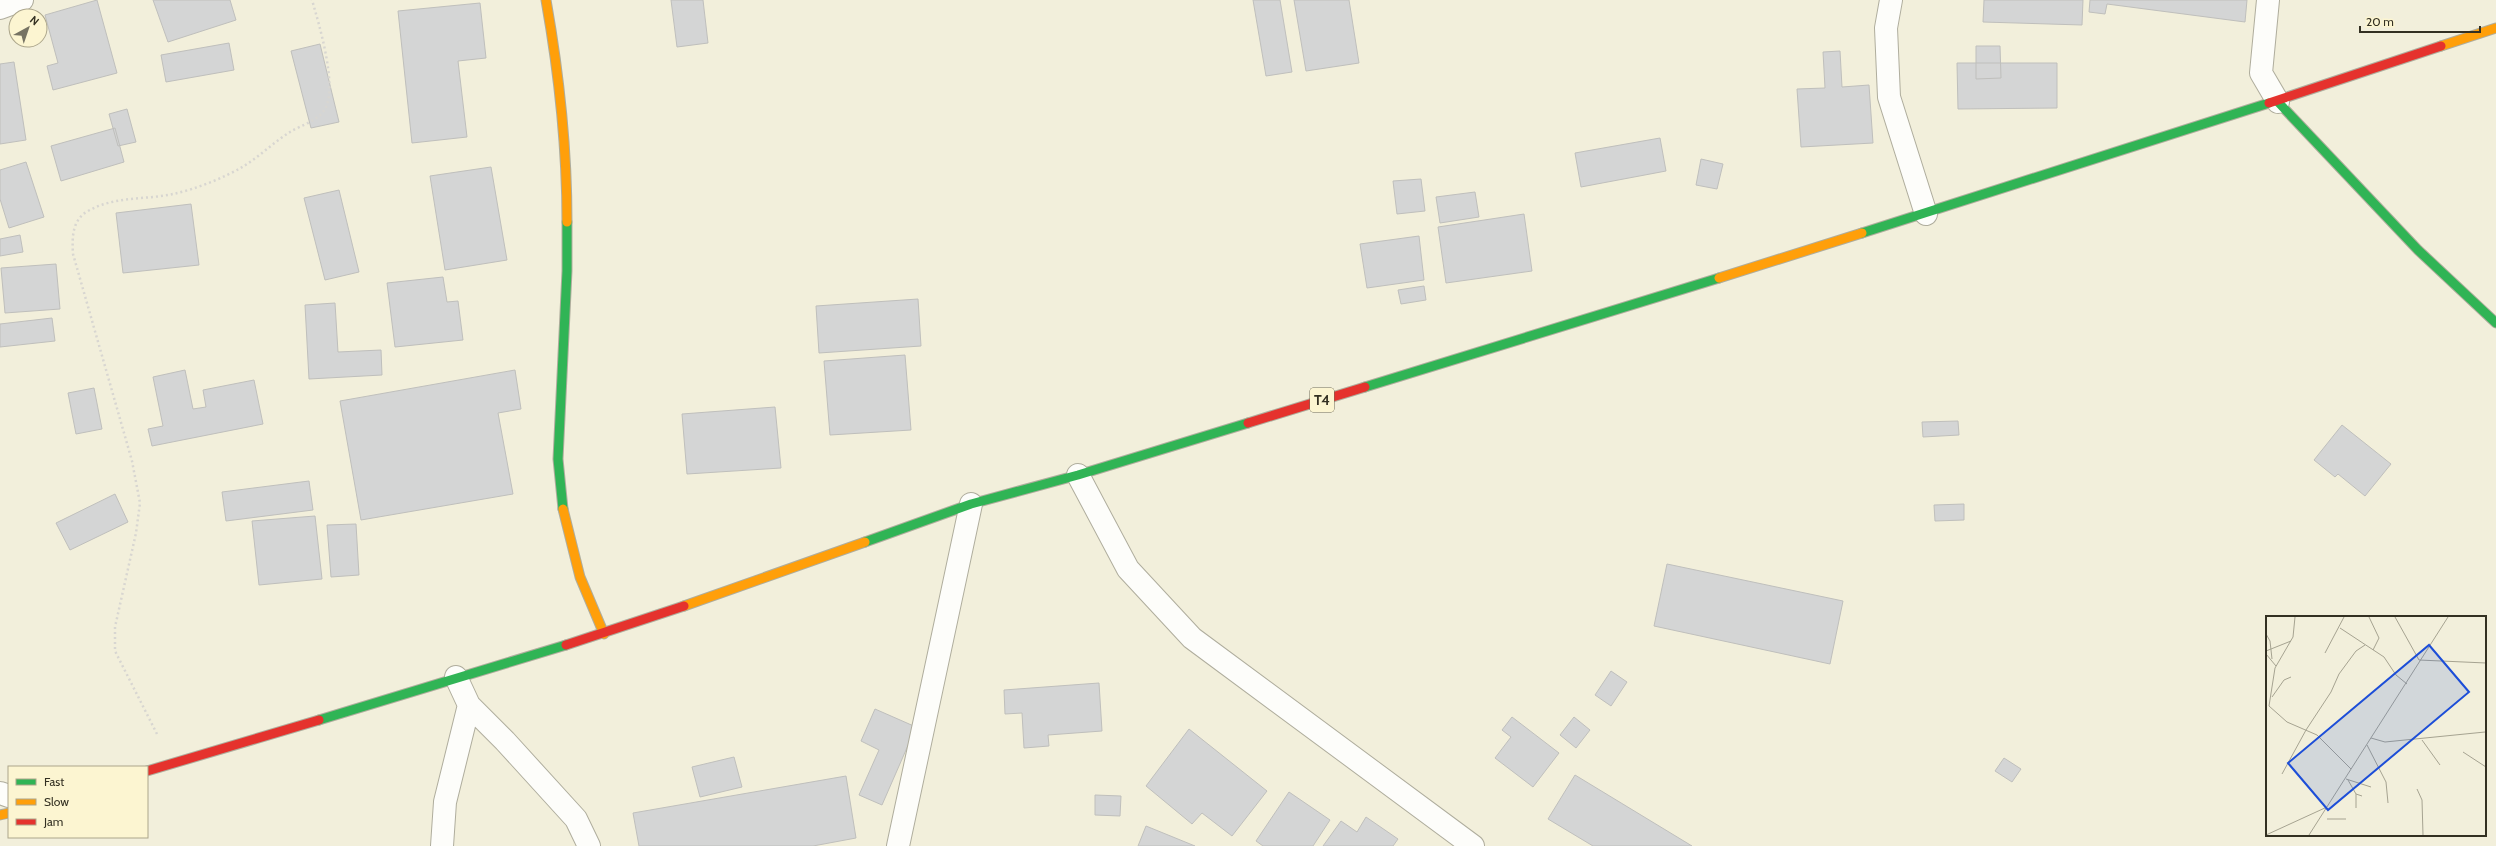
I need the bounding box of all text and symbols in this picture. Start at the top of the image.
north arrow [8,8,48,48]
scale bar [2360,8,2480,34]
text: N [27,12,42,28]
text: 20 m [2366,14,2394,29]
road number: T4 [1310,388,1334,412]
inset map [2266,616,2486,836]
legend [8,766,148,838]
text: Fast [44,774,64,789]
text: Slow [44,794,69,809]
text: Jam [43,814,63,829]

